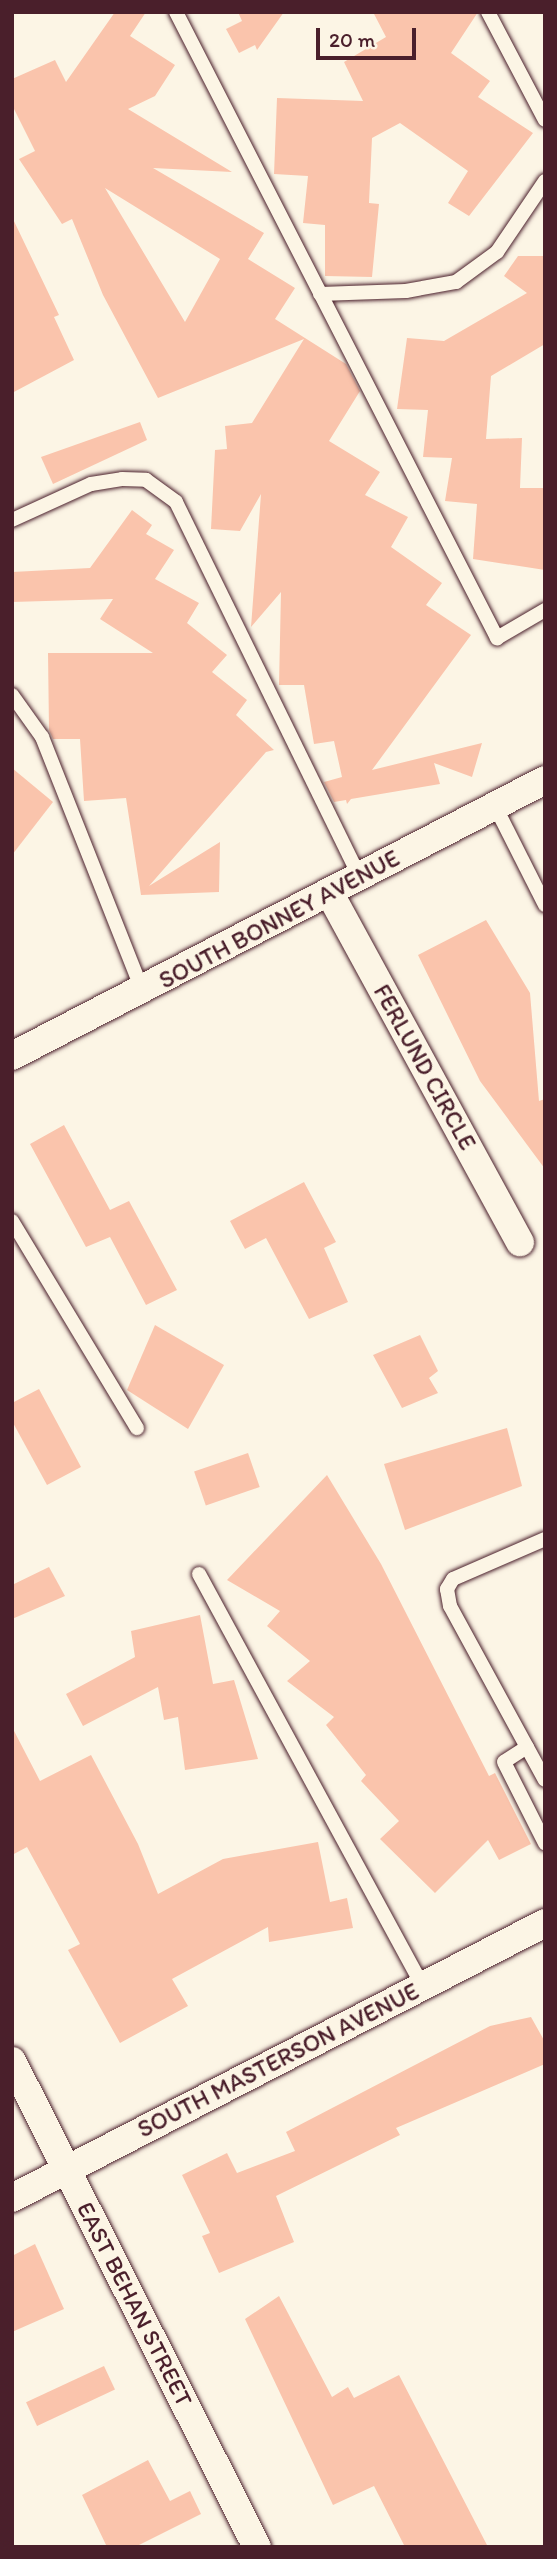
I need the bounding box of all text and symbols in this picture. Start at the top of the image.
scale bar [319,14,419,58]
text: 20 m [329,27,375,52]
street label: SOUTH BONNEY AVENUE [154,843,404,995]
street label: FERLUND CIRCLE [367,979,483,1155]
street label: SOUTH MASTERSON AVENUE [133,1977,423,2143]
street label: EAST BEHAN STREET [71,2197,199,2411]

